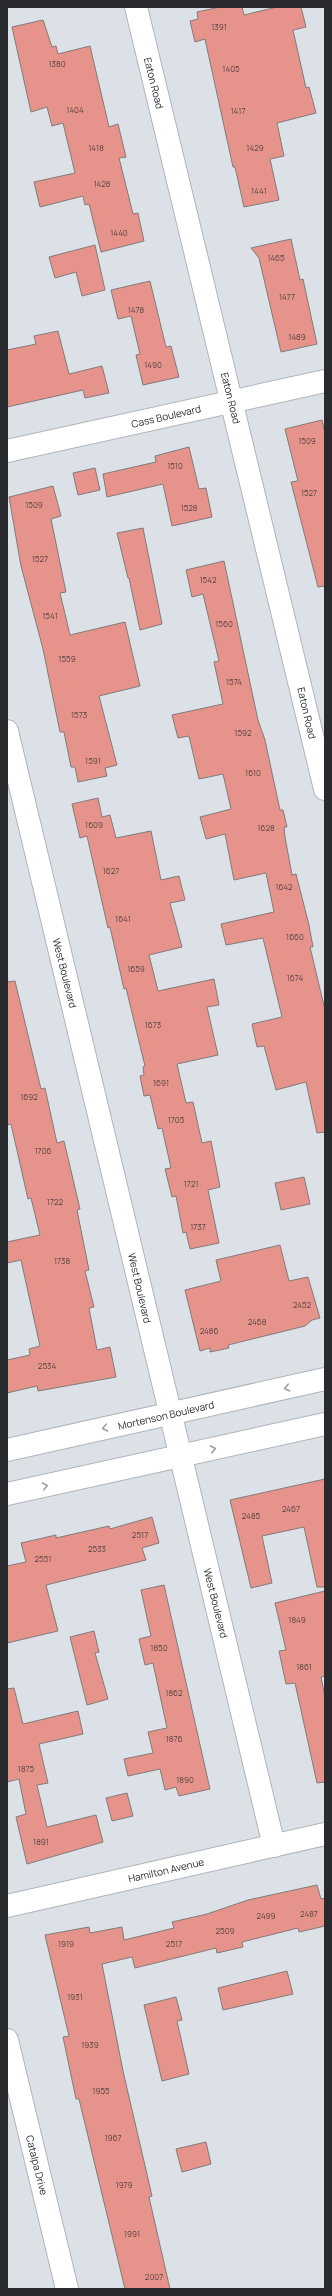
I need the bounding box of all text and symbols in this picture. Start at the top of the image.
house number: 1391 [211,21,227,32]
street label: Eaton Road [141,56,167,110]
house number: 1380 [48,58,66,69]
house number: 1405 [222,63,240,74]
house number: 1404 [66,104,84,115]
house number: 1417 [231,105,245,116]
house number: 1418 [88,142,104,153]
house number: 1429 [246,142,264,153]
house number: 1428 [93,178,111,189]
house number: 1441 [251,185,267,196]
house number: 1440 [110,227,128,238]
house number: 1465 [267,252,285,263]
house number: 1477 [279,291,295,302]
house number: 1478 [128,304,145,315]
house number: 1489 [288,331,306,342]
house number: 1490 [144,359,162,370]
street label: Eaton Road [218,371,244,425]
street label: Cass Boulevard [130,401,202,431]
house number: 1509 [298,435,316,446]
house number: 1510 [167,460,183,471]
house number: 1527 [301,487,317,498]
house number: 1509 [25,499,43,510]
house number: 1528 [181,502,198,513]
house number: 1527 [32,553,48,564]
house number: 1542 [199,574,217,585]
house number: 1541 [42,610,58,621]
house number: 1560 [215,618,233,629]
house number: 1559 [58,653,76,664]
house number: 1574 [226,676,242,687]
street label: Eaton Road [294,686,320,740]
house number: 1573 [71,709,87,720]
house number: 1592 [234,727,252,738]
house number: 1591 [85,755,101,766]
house number: 1610 [245,767,261,778]
house number: 1609 [85,819,103,830]
house number: 1628 [257,822,275,833]
house number: 1627 [103,865,119,876]
house number: 1642 [275,881,293,892]
house number: 1641 [115,913,131,924]
house number: 1660 [286,931,304,942]
street label: West Boulevard [50,937,80,1009]
house number: 1659 [127,963,145,974]
house number: 1674 [287,972,304,983]
house number: 1673 [145,1019,161,1030]
house number: 1691 [153,1077,169,1088]
house number: 1692 [20,1091,38,1102]
house number: 1705 [168,1114,185,1125]
house number: 1706 [35,1145,52,1156]
house number: 1721 [184,1178,198,1189]
house number: 1722 [47,1196,64,1207]
house number: 1737 [190,1221,206,1232]
street label: West Boulevard [125,1252,155,1325]
house number: 1738 [54,1255,70,1266]
house number: 2452 [293,1299,311,1310]
house number: 2468 [248,1316,267,1327]
house number: 2486 [200,1325,218,1336]
house number: 2534 [38,1360,56,1371]
one-way arrow [284,1383,290,1391]
street label: Mortenson Boulevard [117,1397,215,1433]
one-way arrow [102,1424,109,1432]
one-way arrow [210,1445,216,1453]
one-way arrow [42,1482,48,1490]
house number: 2467 [282,1503,300,1514]
house number: 2485 [242,1510,261,1521]
house number: 2517 [132,1529,148,1540]
house number: 2533 [88,1543,106,1554]
house number: 2551 [35,1553,51,1564]
street label: West Boulevard [201,1567,231,1639]
house number: 1849 [288,1614,306,1625]
house number: 1850 [150,1642,168,1653]
house number: 1861 [296,1661,312,1672]
house number: 1862 [165,1687,183,1698]
house number: 1876 [166,1733,182,1744]
house number: 1875 [18,1763,35,1774]
house number: 1890 [176,1774,194,1785]
house number: 1891 [33,1836,49,1847]
street label: Hamilton Avenue [127,1854,205,1886]
house number: 2487 [300,1908,318,1919]
house number: 2499 [257,1910,276,1921]
house number: 2509 [215,1925,235,1936]
house number: 1919 [58,1938,74,1949]
house number: 2517 [166,1938,182,1949]
house number: 1931 [67,1991,83,2002]
house number: 1939 [81,2039,99,2050]
house number: 1955 [92,2085,110,2096]
house number: 1967 [104,2132,122,2143]
street label: Catalpa Drive [23,2133,51,2197]
house number: 1979 [116,2179,133,2190]
house number: 1991 [124,2228,140,2239]
house number: 2007 [145,2271,163,2282]

